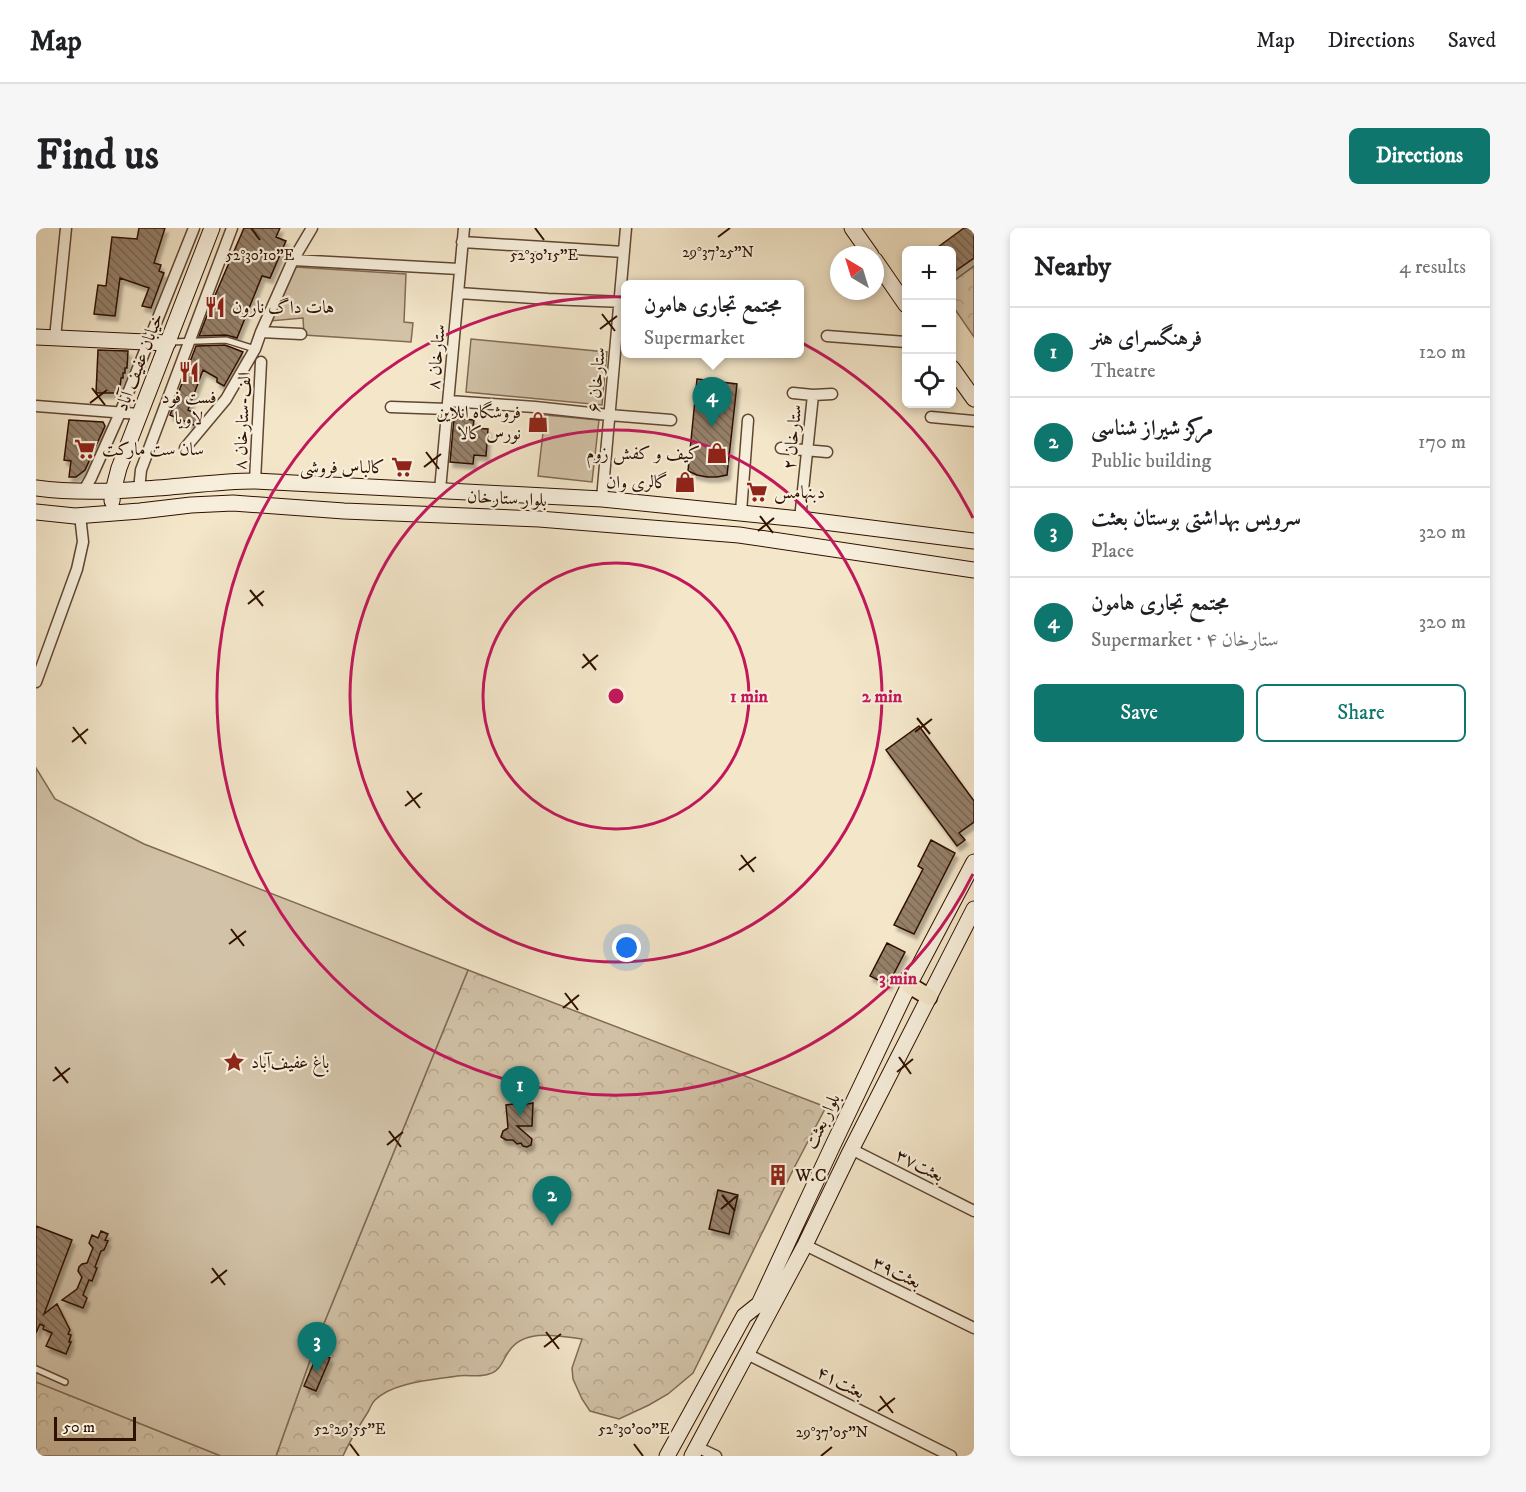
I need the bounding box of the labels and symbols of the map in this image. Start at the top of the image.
text: 29°37'25"N [682,243,754,262]
text: 52°30'10"E [226,246,295,265]
text: 52°30'15"E [510,246,578,265]
north arrow [830,246,884,300]
restaurant icon: هات داگ نارون [203,295,227,319]
place label: هات داگ نارون [232,297,335,319]
street label: خیابان عفیف آباد [111,310,169,415]
street label: ستارخان ۸ [423,323,451,391]
street label: ستارخان ۶ [583,346,611,414]
restaurant icon: فست فود لاویا [177,360,201,384]
street label: ۸ الف-ستارخان [229,371,257,471]
pin: 4 [692,378,732,427]
place label: فست فود لاویا [162,387,216,430]
place label: فروشگاه انلاین نورس کالا [436,400,521,445]
street label: ۲ ستارخان [779,403,807,471]
shop icon: فروشگاه انلاین نورس کالا [526,410,550,434]
supermarket icon: سان ست مارکت [73,437,97,461]
place label: سان ست مارکت [102,439,204,461]
shop icon: کیف و کفش زوم [705,441,729,465]
place label: کیف و کفش زوم [586,443,700,469]
supermarket icon: کالباس فروشی [390,455,414,479]
place label: کالباس فروشی [300,457,385,480]
shop icon: گالری وان [673,470,697,494]
place label: گالری وان [606,471,668,494]
supermarket icon: دبنهامس [745,480,769,504]
place label: دبنهامس [774,482,825,504]
street label: بلوار ستارخان [466,486,547,512]
centre of rings [606,686,626,706]
text: 1 min [730,686,769,708]
text: 2 min [862,686,903,708]
your location [612,933,641,962]
text: 3 min [879,968,918,990]
place icon: باغ عفیف‌آباد [222,1050,246,1074]
place label: باغ عفیف‌آباد [251,1052,330,1077]
pin: 1 [500,1066,540,1116]
street label: بلوار بعثت [800,1090,846,1153]
street label: بعثت۳۷ [892,1144,947,1187]
building icon: W.C [766,1163,790,1187]
place label: W.C [794,1165,827,1187]
pin: 2 [532,1176,572,1226]
street label: بعثت۳۹ [869,1252,924,1294]
pin: 3 [298,1322,336,1372]
street label: بعثت۴۱ [813,1361,868,1404]
scale bar [54,1414,136,1442]
text: 52°29'55"E [314,1420,386,1439]
text: 52°30'00"E [598,1420,670,1439]
text: 29°37'05"N [796,1423,868,1442]

